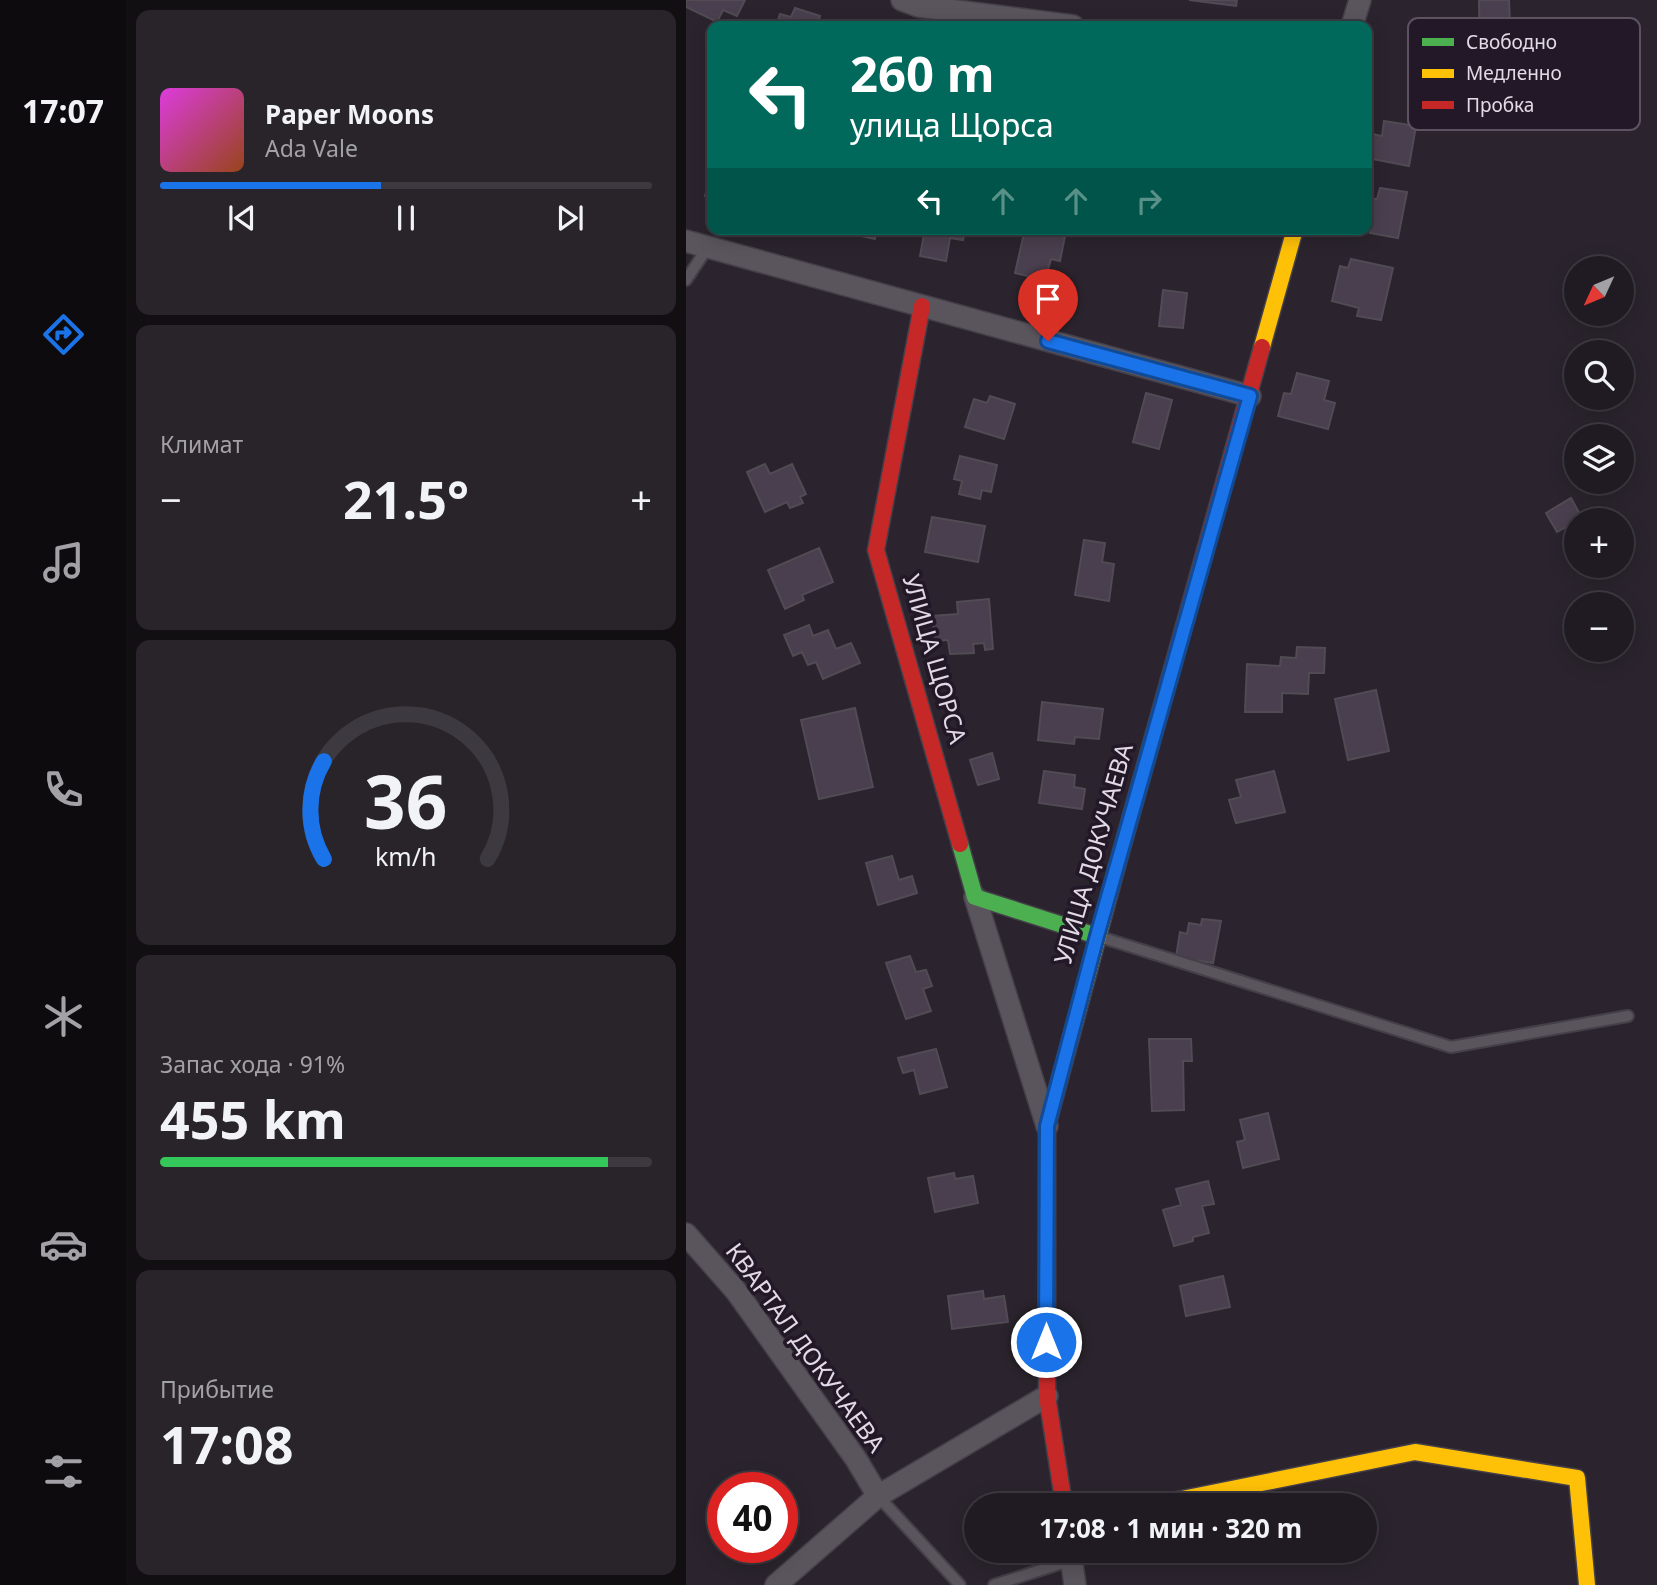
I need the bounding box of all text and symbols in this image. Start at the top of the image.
legend [1408,18,1640,130]
text: Свободно [1466,29,1557,55]
text: 260 m [850,40,995,106]
icon: left [735,49,826,140]
text: Медленно [1466,60,1562,86]
text: 17:07 [22,89,104,132]
text: Пробка [1466,92,1534,118]
text: Paper Moons [265,96,434,132]
text: улица Щорса [850,103,1054,146]
text: Ada Vale [265,132,358,164]
icon: left [911,182,949,220]
icon: ahead [984,182,1022,220]
icon: ahead [1057,182,1095,220]
icon: right [1130,182,1168,220]
icon: previous [223,199,261,237]
icon: pause [387,199,425,237]
icon: next [551,199,589,237]
north arrow [1564,256,1634,326]
map controls [1564,256,1634,662]
pin [1018,269,1078,341]
icon: arrive [1029,280,1067,318]
icon: directions [39,310,88,359]
button: search [1564,340,1634,410]
button: layers [1564,424,1634,494]
text: Климат [160,428,243,460]
text: 21.5° [343,463,469,534]
text: − [160,473,182,525]
text: + [630,473,652,525]
button: + [1564,508,1634,578]
icon: music [39,538,88,587]
street label: УЛИЦА ЩОРСА [895,570,976,748]
button: − [1564,592,1634,662]
street label: УЛИЦА ДОКУЧАЕВА [1045,739,1140,968]
text: 36 [364,751,448,850]
icon: phone [39,765,88,814]
text: km/h [375,838,437,872]
icon: climate [39,992,88,1041]
text: Запас хода · 91% [160,1048,345,1080]
text: 455 km [160,1083,346,1154]
icon: car [39,1220,88,1269]
street label: КВАРТАЛ ДОКУЧАЕВА [719,1236,894,1459]
position arrow [1009,1305,1083,1379]
text: Прибытие [160,1373,274,1405]
text: 17:08 [160,1408,294,1479]
icon: filters [39,1447,88,1496]
speed limit sign: 40 [707,1472,798,1563]
text: 17:08 · 1 мин · 320 m [1039,1510,1302,1546]

